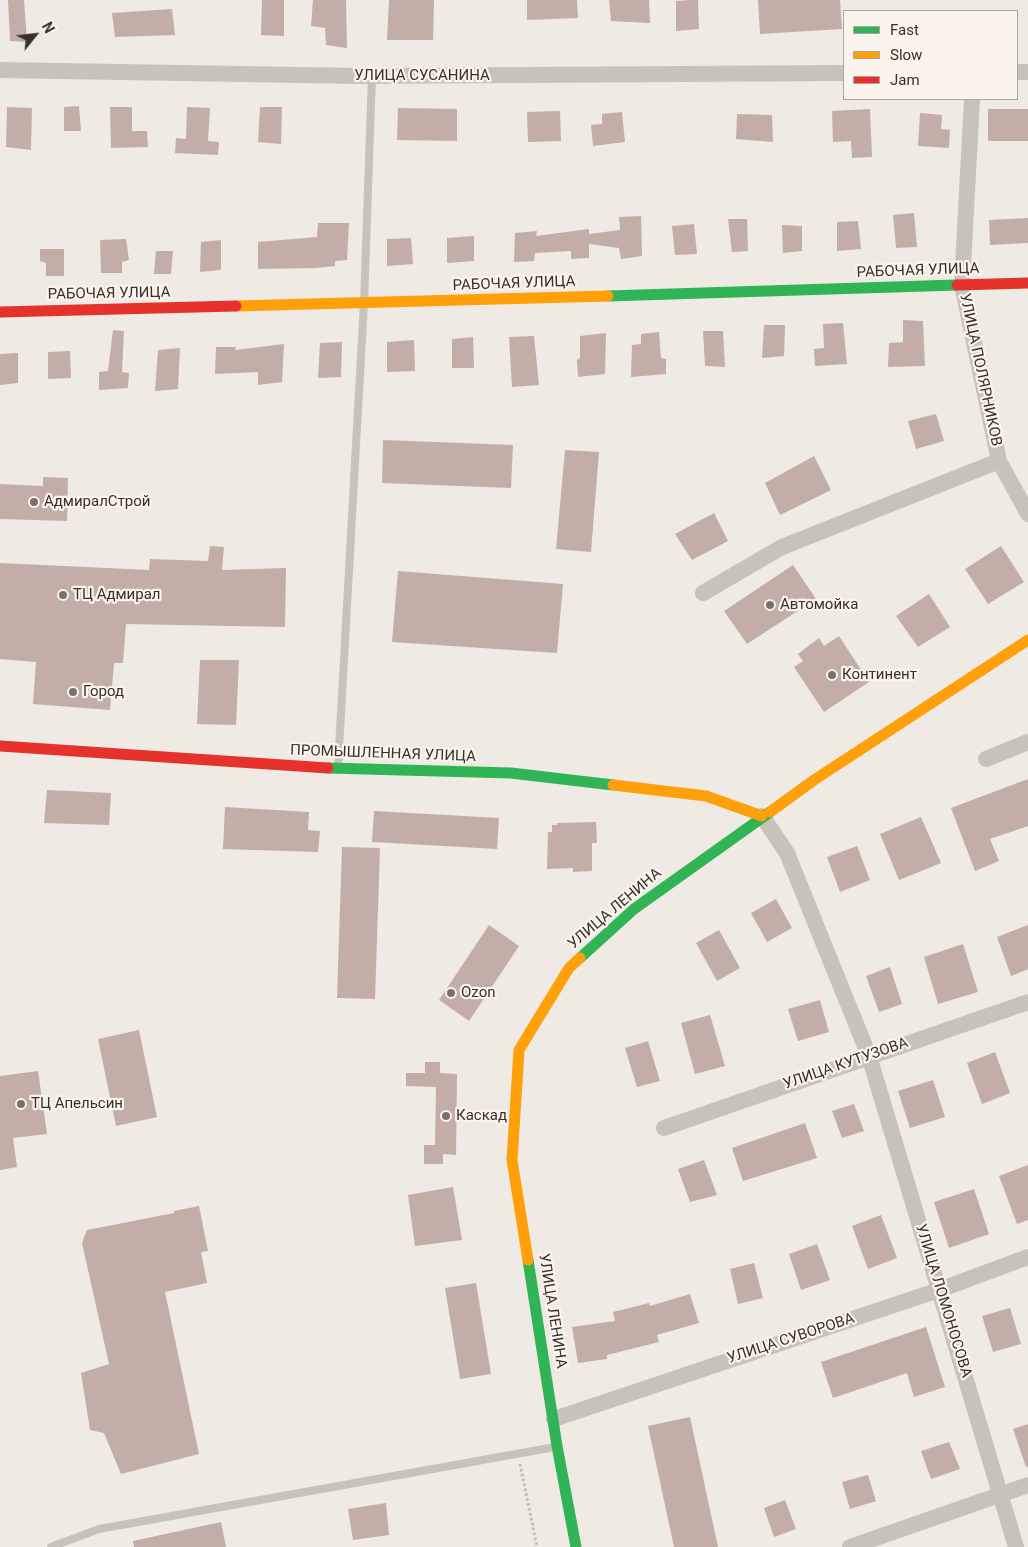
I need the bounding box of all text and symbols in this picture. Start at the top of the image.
north arrow [10,10,60,60]
legend [843,10,1018,100]
text: N [39,20,58,36]
text: Fast [890,21,919,39]
text: Slow [890,46,922,64]
street label: УЛИЦА СУСАНИНА [354,67,490,85]
text: Jam [890,71,920,89]
street label: РАБОЧАЯ УЛИЦА [856,260,980,282]
street label: РАБОЧАЯ УЛИЦА [452,273,576,295]
street label: РАБОЧАЯ УЛИЦА [47,284,171,304]
street label: УЛИЦА ПОЛЯРНИКОВ [955,292,1005,448]
place label: АдмиралСтрой [44,493,150,511]
marker: АдмиралСтрой [28,496,40,508]
place label: ТЦ Адмирал [73,586,161,604]
marker: ТЦ Адмирал [57,589,69,601]
place label: Автомойка [780,596,858,614]
marker: Автомойка [764,599,776,611]
place label: Континент [842,666,917,684]
marker: Континент [826,669,838,681]
place label: Город [83,683,124,701]
marker: Город [67,686,79,698]
street label: ПРОМЫШЛЕННАЯ УЛИЦА [290,742,476,766]
street label: УЛИЦА ЛЕНИНА [565,865,665,953]
place label: Ozon [461,984,495,1002]
marker: Ozon [445,987,457,999]
street label: УЛИЦА КУТУЗОВА [781,1034,911,1094]
place label: ТЦ Апельсин [31,1095,123,1113]
marker: ТЦ Апельсин [15,1098,27,1110]
place label: Каскад [456,1107,507,1125]
marker: Каскад [440,1110,452,1122]
street label: УЛИЦА ЛОМОНОСОВА [911,1222,975,1380]
street label: УЛИЦА ЛЕНИНА [534,1252,570,1370]
street label: УЛИЦА СУВОРОВА [725,1310,857,1368]

